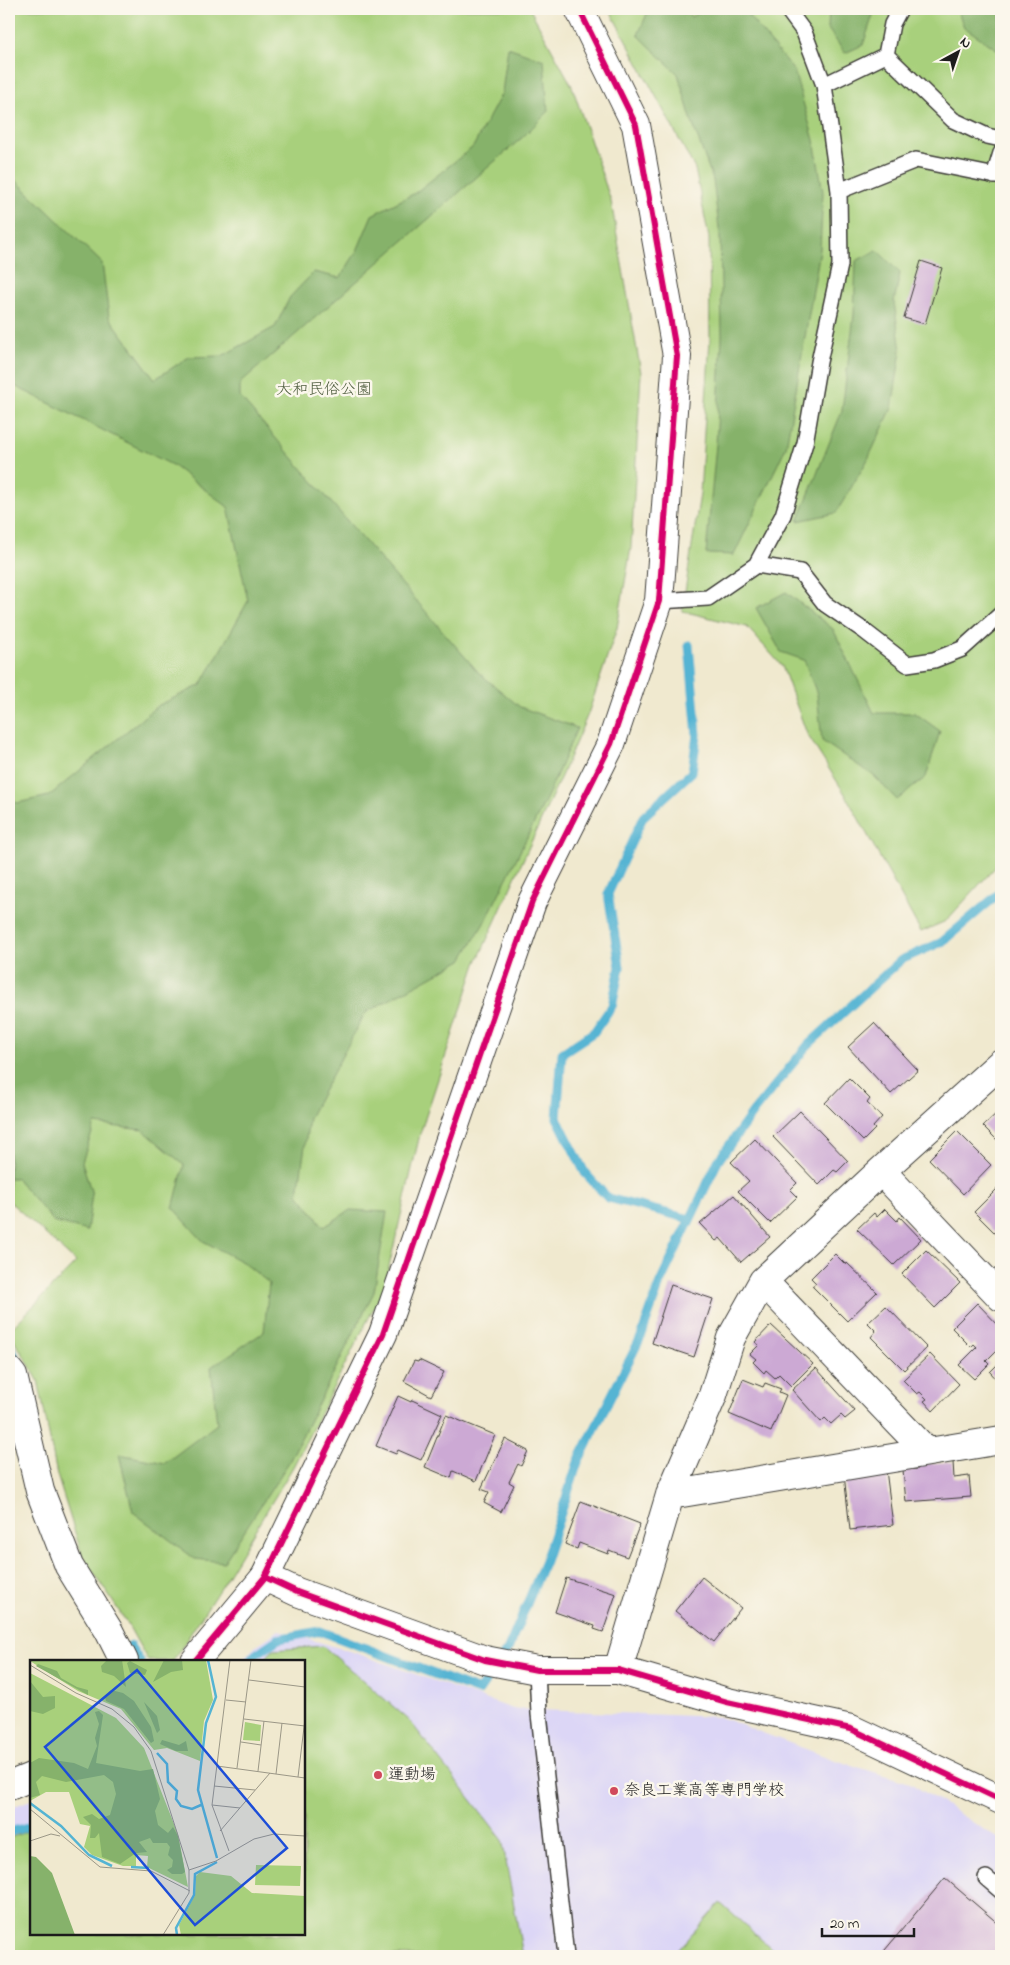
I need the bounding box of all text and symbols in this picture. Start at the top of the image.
north arrow [932,28,982,78]
text: N [955,32,976,54]
park label: 大和民俗公園 [276,378,372,402]
inset map [30,1660,305,1935]
place label: 運動場 [388,1763,436,1787]
marker: 運動場 [372,1769,384,1781]
place label: 奈良工業高等専門学校 [624,1779,784,1803]
marker: 奈良工業高等専門学校 [608,1785,620,1797]
scale bar [822,1905,915,1937]
text: 20 m [830,1913,860,1935]

